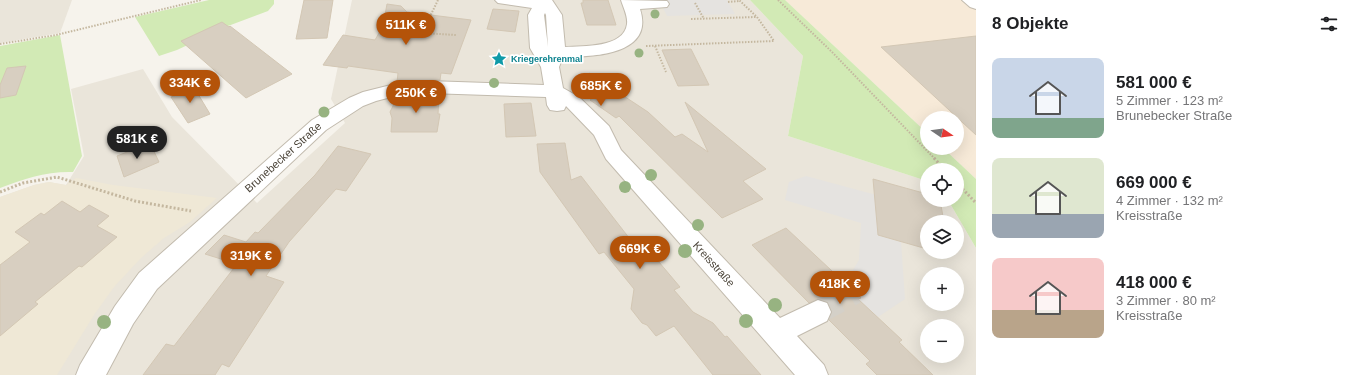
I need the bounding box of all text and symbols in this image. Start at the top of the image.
pin: 511K € [373,12,439,46]
icon: filters [1318,13,1340,35]
text: 8 Objekte [992,14,1069,33]
text: 511K € [385,17,427,32]
place icon: Kriegerehrenmal [490,50,508,68]
place label: Kriegerehrenmal [511,54,583,64]
pin: 334K € [157,70,223,104]
pin: 685K € [568,73,634,107]
text: 581 000 € [1116,73,1192,92]
icon: home [1024,74,1072,122]
text: 334K € [169,75,211,90]
text: 685K € [580,78,622,93]
pin: 250K € [383,80,449,114]
text: 250K € [395,85,437,100]
text: 5 Zimmer · 123 m² [1116,93,1223,108]
text: Brunebecker Straße [1116,108,1232,123]
north arrow [920,111,964,155]
map controls [920,111,964,363]
street label: Brunebecker Straße [242,120,324,194]
pin: 581K € [104,126,170,160]
text: 581K € [116,131,158,146]
button: locate [920,163,964,207]
text: 669 000 € [1116,173,1192,192]
icon: home [1024,174,1072,222]
text: 4 Zimmer · 132 m² [1116,193,1223,208]
text: Kreisstraße [1116,208,1182,223]
button: layers [920,215,964,259]
pin: 669K € [607,236,673,270]
street label: Kreisstraße [691,239,737,289]
text: 669K € [619,241,661,256]
pin: 319K € [218,243,284,277]
text: 319K € [230,248,272,263]
button: + [920,267,964,311]
pin: 418K € [807,271,873,305]
text: 418 000 € [1116,273,1192,292]
icon: home [1024,274,1072,322]
text: 418K € [819,276,861,291]
text: 3 Zimmer · 80 m² [1116,293,1216,308]
text: Kreisstraße [1116,308,1182,323]
button: − [920,319,964,363]

